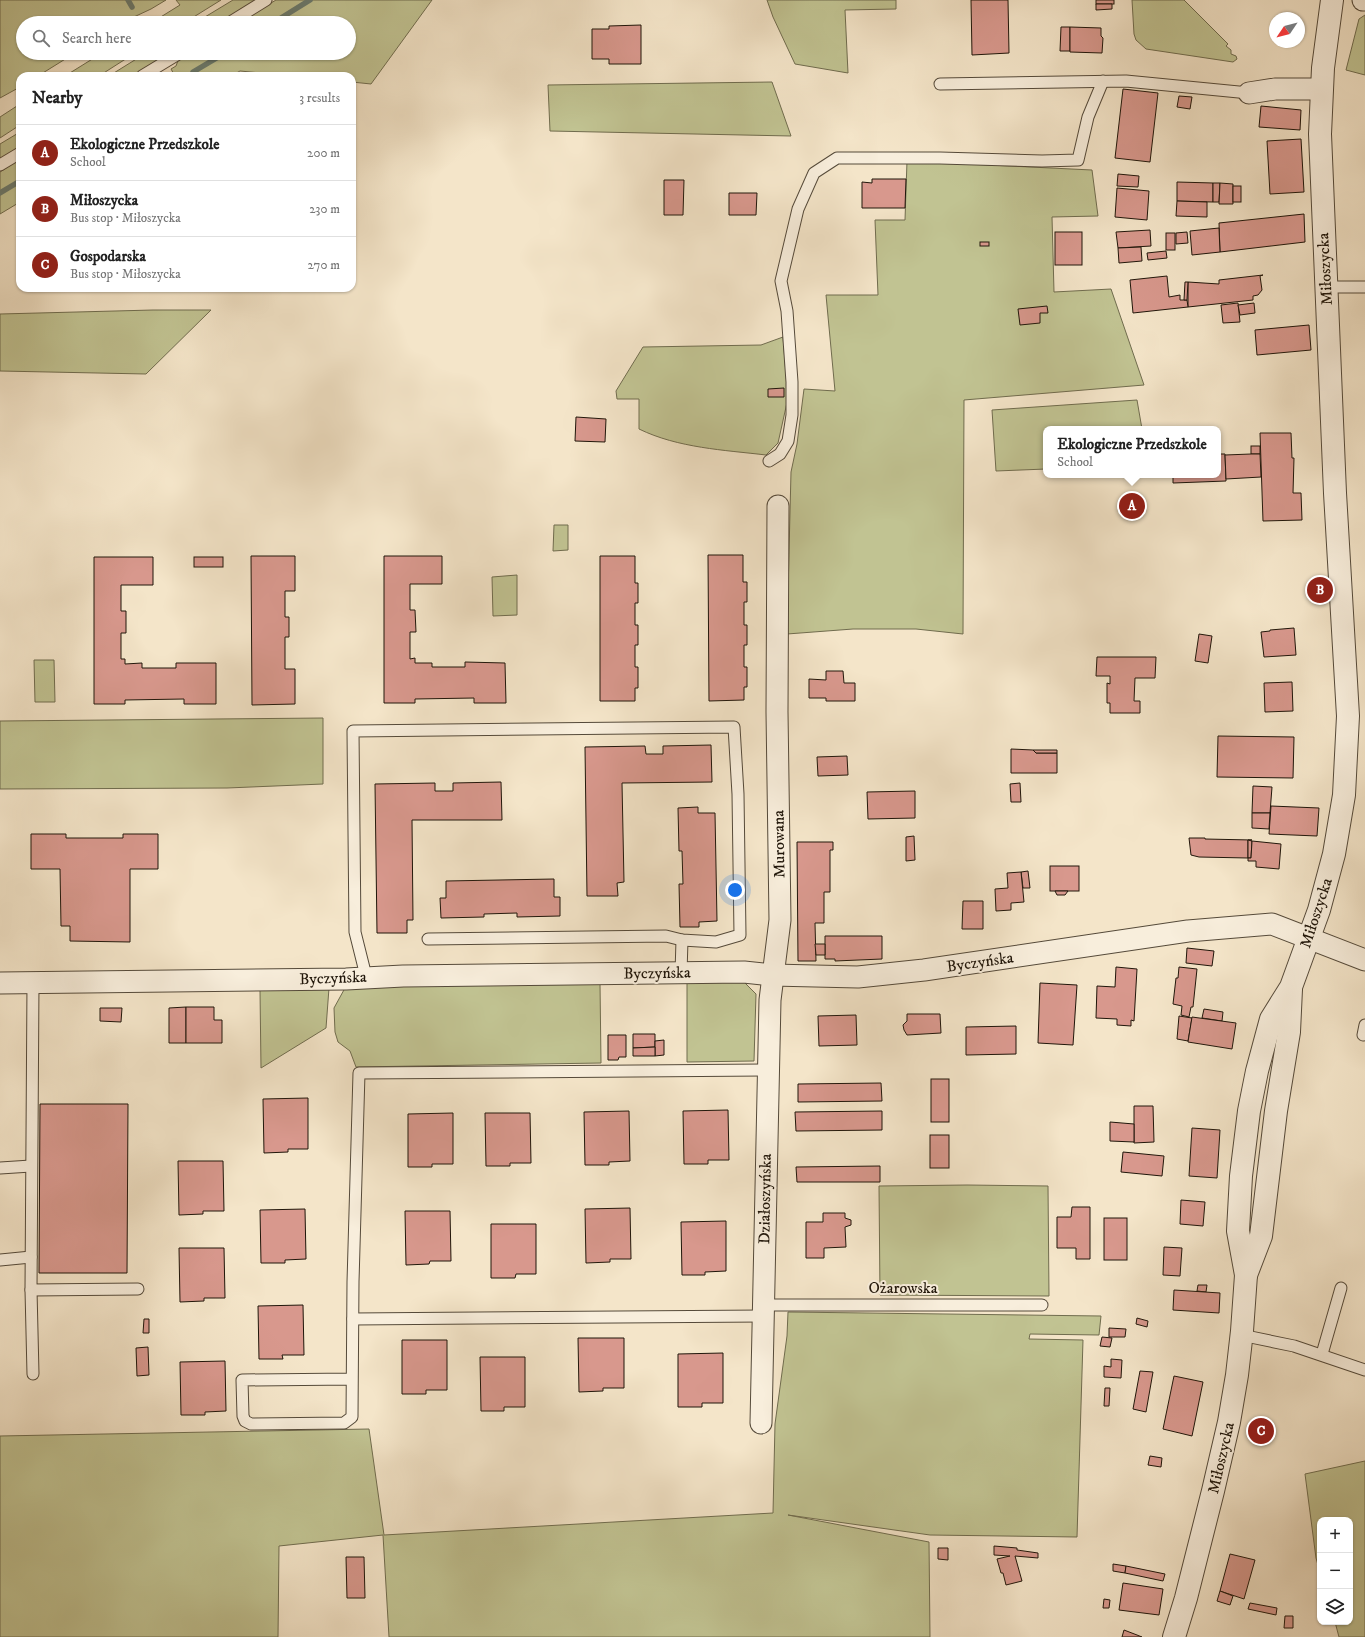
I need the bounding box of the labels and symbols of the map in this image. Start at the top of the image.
north arrow [1269,12,1305,48]
street label: Miłoszycka [1313,232,1337,306]
pin: A [1119,491,1145,521]
pin: B [1307,575,1333,605]
street label: Murowana [768,810,790,878]
street label: Miłoszycka [1295,875,1337,951]
your location [725,880,745,900]
street label: Byczyńska [945,947,1015,977]
street label: Byczyńska [623,962,691,984]
street label: Byczyńska [299,967,367,989]
street label: Działoszyńska [754,1153,776,1244]
street label: Ożarowska [868,1278,938,1298]
pin: C [1248,1416,1274,1446]
street label: Miłoszycka [1203,1420,1239,1496]

